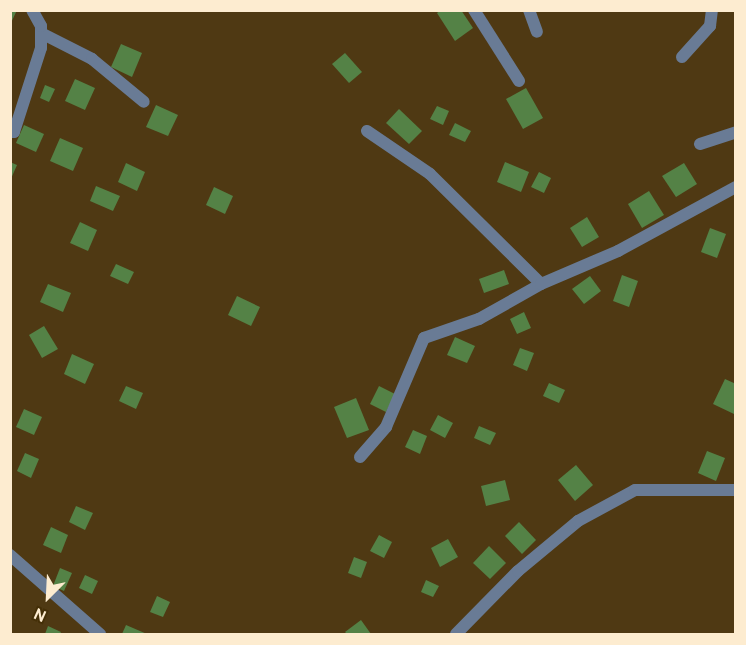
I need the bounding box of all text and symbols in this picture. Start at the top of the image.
north arrow [18,567,78,627]
text: N [31,602,50,625]

